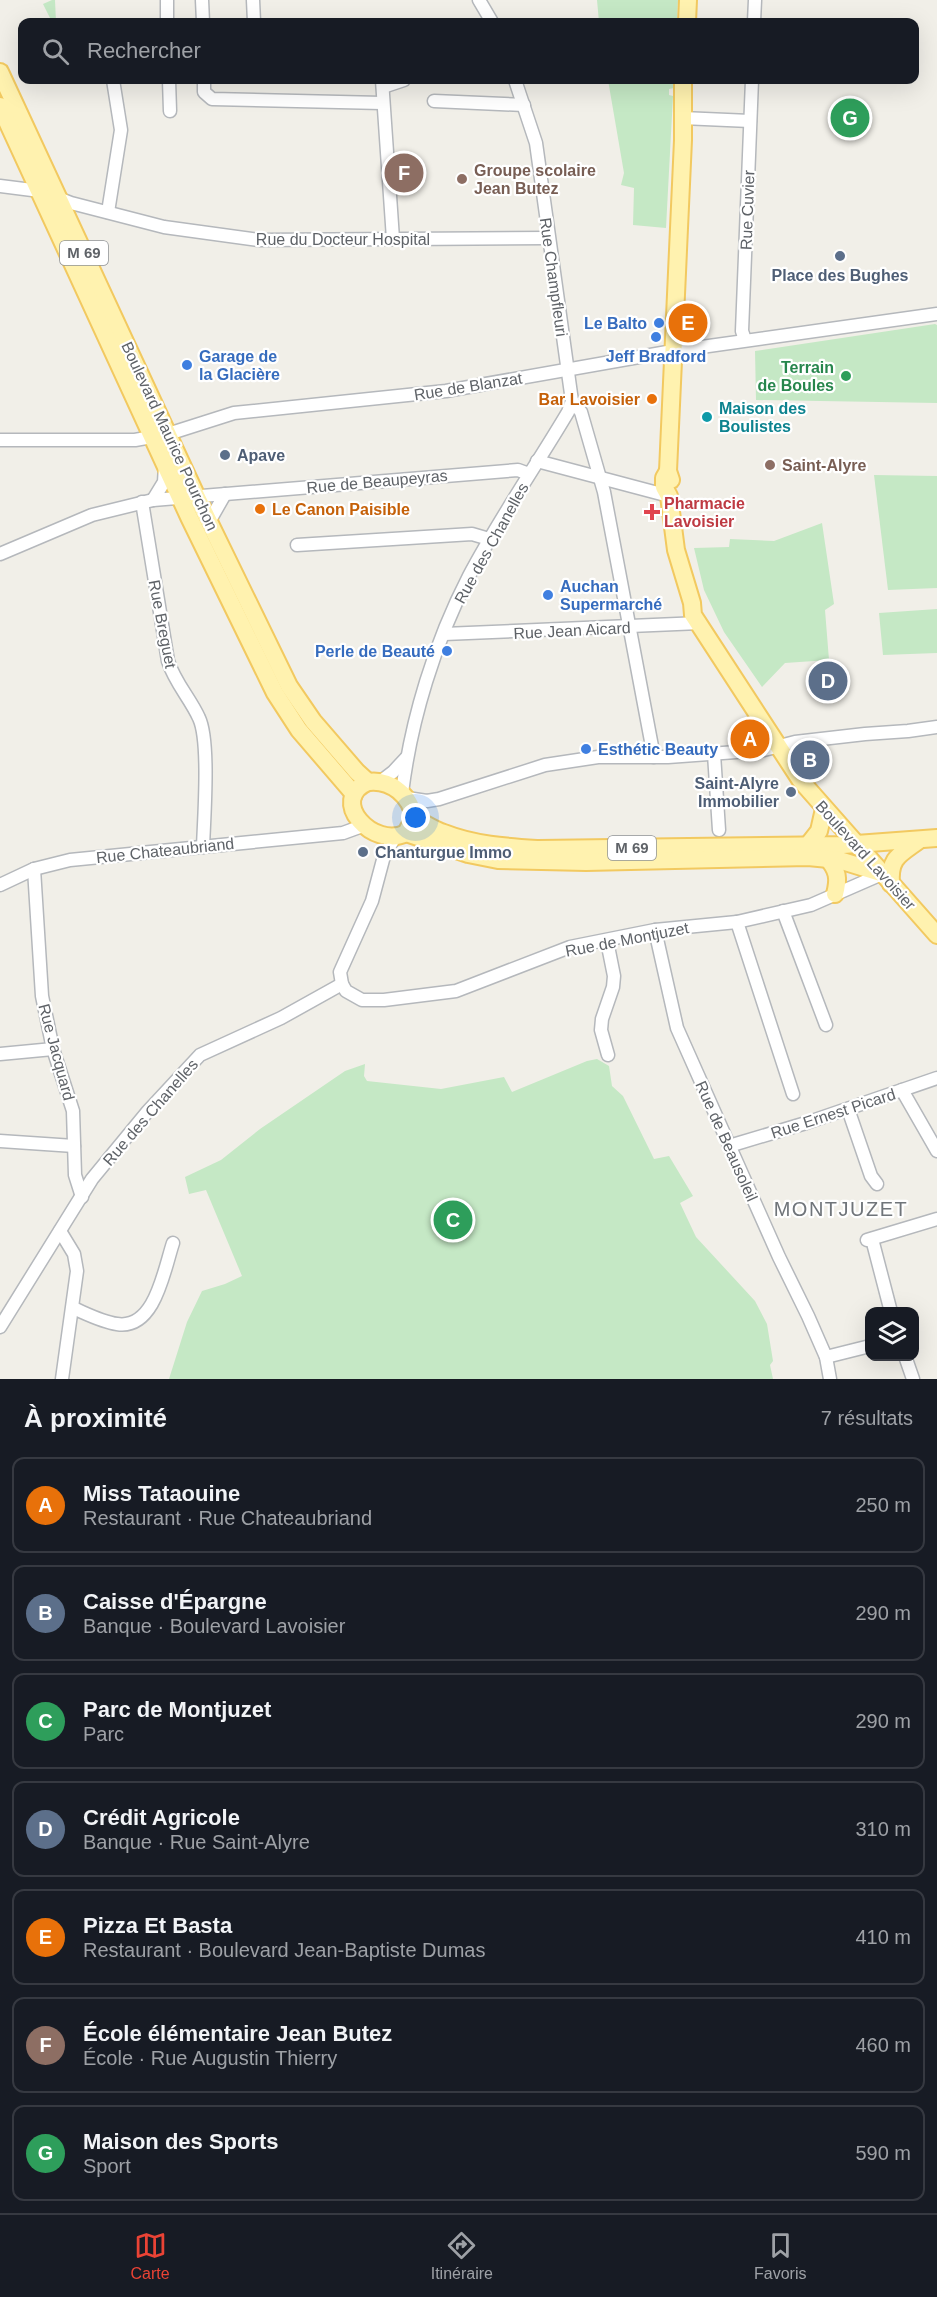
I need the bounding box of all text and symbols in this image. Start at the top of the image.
search box [18,18,919,84]
icon: search [39,35,72,68]
text: Rechercher [87,38,201,63]
pin: G [830,96,870,140]
pin: F [384,150,424,195]
place label: Groupe scolaire Jean Butez [474,162,596,197]
street label: Rue Cuvier [738,169,757,250]
marker: Groupe scolaire Jean Butez [455,172,469,186]
street label: Rue Champfleuri [537,216,570,338]
street label: Rue du Docteur Hospital [256,231,430,248]
road number: M 69 [60,241,108,265]
marker: Place des Bughes [833,249,847,263]
place label: Place des Bughes [772,267,909,284]
pin: E [668,300,708,346]
place label: Le Balto [584,315,647,332]
marker: Le Balto [652,316,666,330]
marker: Jeff Bradford [649,330,663,344]
street label: Boulevard Maurice Pourchon [118,339,221,533]
place label: Garage de la Glacière [199,348,280,383]
place label: Jeff Bradford [606,348,706,365]
marker: Garage de la Glacière [180,358,194,372]
place label: Terrain de Boules [758,359,834,394]
street label: Rue de Blanzat [413,369,524,403]
marker: Terrain de Boules [839,369,853,383]
place label: Bar Lavoisier [539,391,640,408]
marker: Bar Lavoisier [645,392,659,406]
place label: Maison des Boulistes [719,400,806,435]
marker: Maison des Boulistes [700,410,714,424]
place label: Apave [237,447,285,464]
marker: Apave [218,448,232,462]
place label: Saint-Alyre [782,457,867,474]
marker: Saint-Alyre [763,458,777,472]
street label: Rue de Beaupeyras [306,467,448,496]
street label: Rue des Chanelles [451,480,532,606]
place label: Pharmacie Lavoisier [664,495,745,530]
place label: Le Canon Paisible [272,501,410,518]
marker: Le Canon Paisible [253,502,267,516]
marker: Pharmacie Lavoisier [645,505,659,519]
street label: Rue Breguet [146,578,180,670]
place label: Auchan Supermarché [560,578,662,613]
marker: Auchan Supermarché [541,588,555,602]
street label: Rue Jean Aicard [513,619,631,642]
place label: Perle de Beauté [315,643,435,660]
marker: Perle de Beauté [440,644,454,658]
pin: D [808,658,848,704]
pin: A [730,716,770,762]
pin: B [790,738,830,783]
place label: Esthétic Beauty [598,741,718,758]
marker: Esthétic Beauty [579,742,593,756]
place label: Saint-Alyre Immobilier [695,775,779,810]
marker: Saint-Alyre Immobilier [784,785,798,799]
street label: Boulevard Lavoisier [812,797,919,914]
your location [401,803,430,832]
street label: Rue Chateaubriand [95,835,235,866]
road number: M 69 [608,836,656,860]
place label: Chanturgue Immo [375,844,512,861]
marker: Chanturgue Immo [356,845,370,859]
street label: Rue de Montjuzet [564,919,691,960]
street label: Rue Jacquard [35,1002,78,1102]
street label: Rue des Chanelles [100,1056,201,1169]
street label: Rue de Beausoleil [692,1078,761,1204]
street label: Rue Ernest Picard [769,1085,898,1142]
pin: C [434,1198,472,1242]
district label: MONTJUZET [774,1198,908,1220]
map controls [865,1307,919,1361]
button: layers [865,1307,919,1361]
text: À proximité [24,1403,167,1433]
text: 7 résultats [821,1407,913,1429]
text: Miss Tataouine [83,1481,240,1506]
text: A [38,1494,53,1516]
text: 250 m [855,1494,911,1516]
text: Restaurant · Rue Chateaubriand [83,1507,372,1529]
text: Caisse d'Épargne [83,1589,267,1614]
text: B [38,1602,53,1624]
text: 290 m [855,1602,911,1624]
text: Banque · Boulevard Lavoisier [83,1615,345,1637]
text: Parc de Montjuzet [83,1697,271,1722]
text: C [38,1710,53,1732]
text: 290 m [855,1710,911,1732]
text: Parc [83,1723,124,1745]
text: Crédit Agricole [83,1805,240,1830]
text: D [38,1818,53,1840]
text: 310 m [855,1818,911,1840]
text: Banque · Rue Saint-Alyre [83,1831,310,1853]
text: Pizza Et Basta [83,1913,232,1938]
text: E [39,1926,52,1948]
text: 410 m [855,1926,911,1948]
text: Restaurant · Boulevard Jean-Baptiste Dumas [83,1939,485,1961]
text: École élémentaire Jean Butez [83,2021,392,2046]
text: F [39,2034,52,2056]
text: 460 m [855,2034,911,2056]
text: École · Rue Augustin Thierry [83,2047,337,2069]
text: Maison des Sports [83,2129,279,2154]
text: G [38,2142,53,2164]
text: 590 m [855,2142,911,2164]
text: Sport [83,2155,131,2177]
tab: Carte [131,2229,170,2283]
tab: Itinéraire [431,2229,493,2283]
tab: Favoris [754,2229,806,2283]

